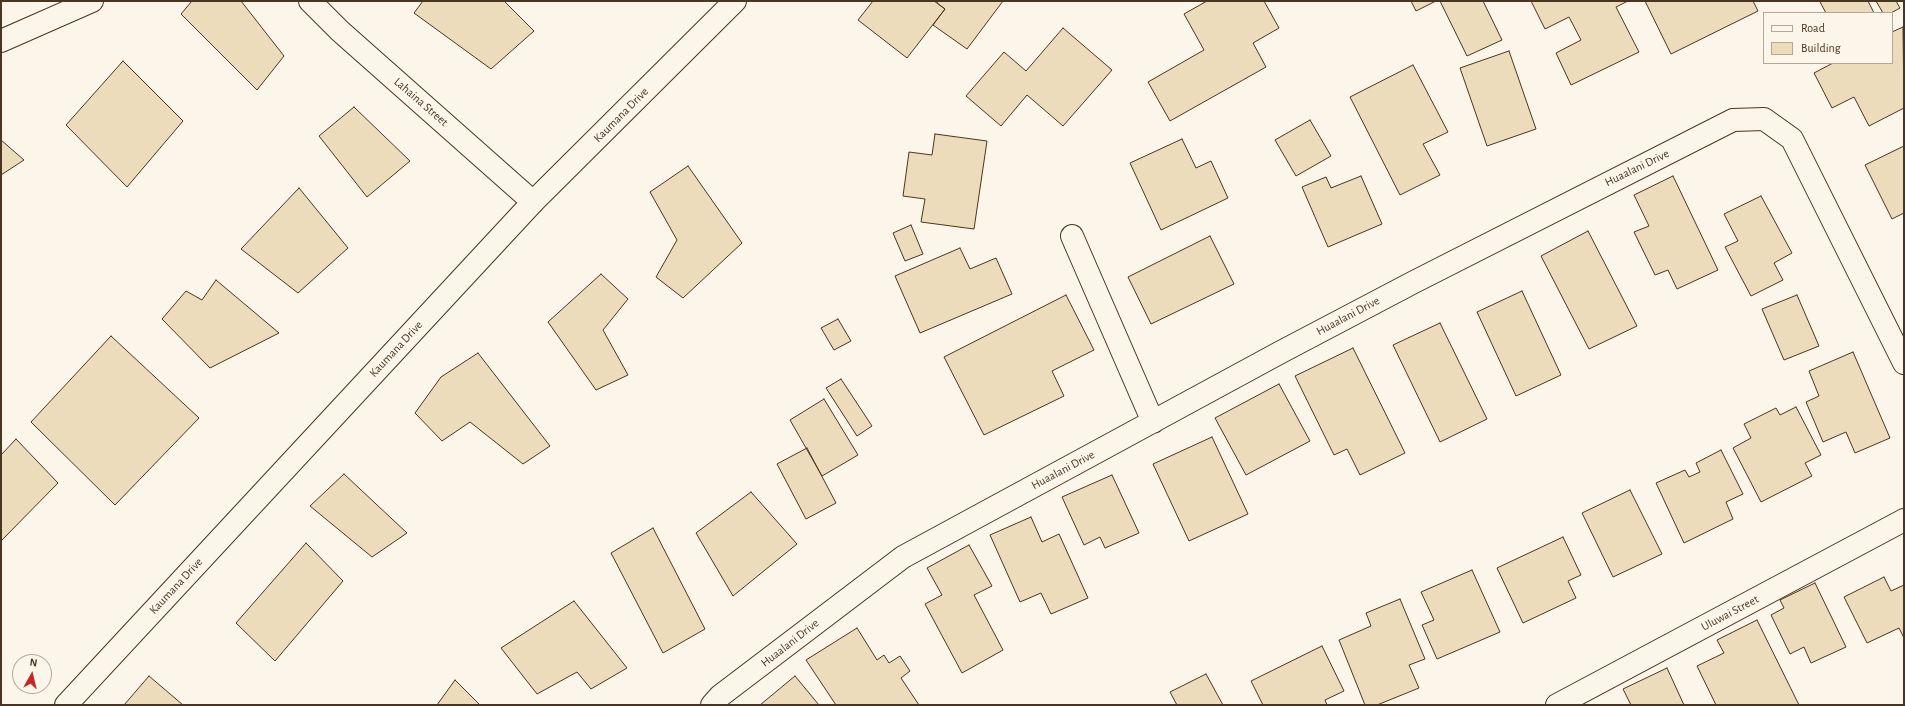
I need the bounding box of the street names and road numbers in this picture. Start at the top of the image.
street label: Lahaina Street [391,75,451,129]
street label: Kaumana Drive [591,85,651,145]
street label: Huaalani Drive [1603,146,1671,190]
street label: Huaalani Drive [1314,293,1382,339]
street label: Kaumana Drive [366,318,426,380]
street label: Huaalani Drive [1029,447,1097,493]
street label: Kaumana Drive [146,555,206,617]
street label: Uluwai Street [1699,592,1761,634]
street label: Huaalani Drive [758,616,822,670]

